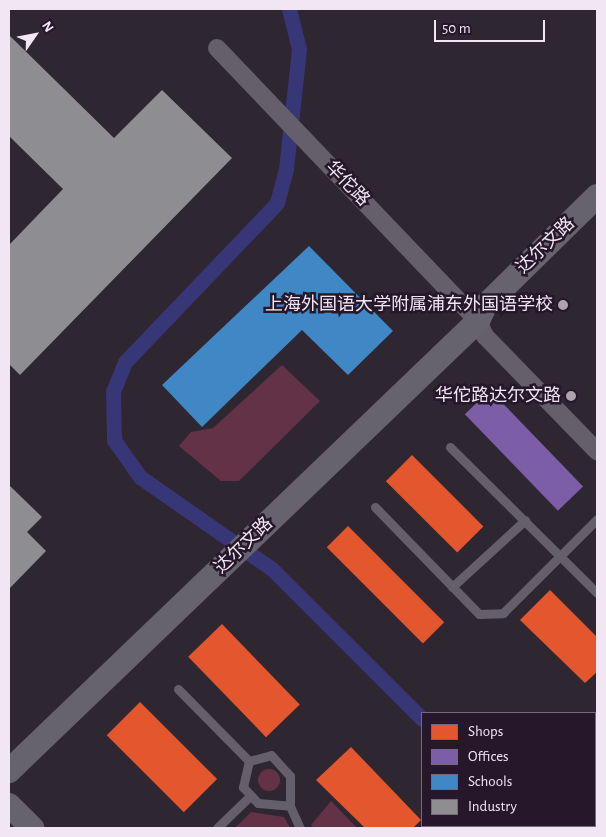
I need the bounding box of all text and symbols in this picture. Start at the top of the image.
north arrow [10,10,60,60]
scale bar [436,10,547,42]
text: N [39,19,56,35]
text: 50 m [442,21,471,36]
street label: 华佗路 [320,157,374,211]
street label: 达尔文路 [513,213,579,279]
place label: 上海外国语大学附属浦东外国语学校 [265,294,553,316]
marker: 上海外国语大学附属浦东外国语学校 [557,299,569,311]
place label: 华佗路达尔文路 [435,385,561,407]
marker: 华佗路达尔文路 [565,390,577,402]
street label: 达尔文路 [211,513,277,579]
legend [421,712,596,827]
text: Shops [468,724,503,739]
text: Offices [468,749,509,764]
text: Schools [468,774,512,789]
text: Industry [468,799,517,814]

